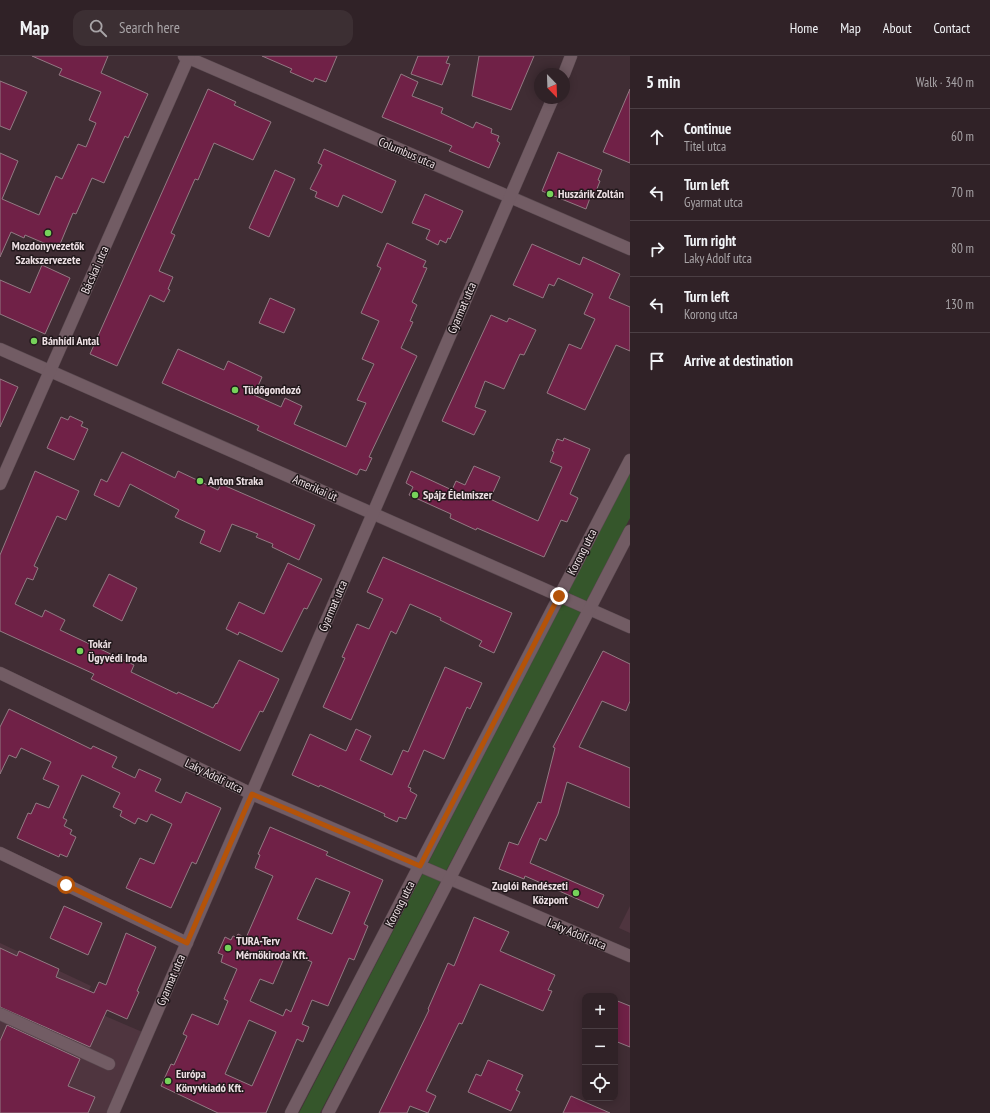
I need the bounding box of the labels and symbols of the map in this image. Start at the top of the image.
north arrow [534,68,570,104]
street label: Columbus utca [376,134,438,171]
place label: Huszárik Zoltán [558,186,624,201]
marker: Huszárik Zoltán [545,189,555,199]
marker: Mozdonyvezetők Szakszervezete [43,228,53,238]
place label: Mozdonyvezetők Szakszervezete [12,238,84,267]
street label: Bácskai utca [77,243,112,296]
street label: Gyarmat utca [444,280,479,336]
place label: Bánhídi Antal [42,333,99,348]
marker: Bánhídi Antal [29,336,39,346]
place label: Tüdőgondozó [243,382,302,397]
marker: Tüdőgondozó [230,385,240,395]
street label: Amerikai út [290,471,341,504]
place label: Anton Straka [207,473,263,488]
marker: Anton Straka [195,476,205,486]
place label: Spájz Élelmiszer [423,487,493,502]
marker: Spájz Élelmiszer [410,490,420,500]
street label: Korong utca [564,526,600,577]
street label: Gyarmat utca [315,578,350,634]
route end [550,587,568,605]
place label: Tokár Ügyvédi Iroda [88,636,147,665]
marker: Tokár Ügyvédi Iroda [75,646,85,656]
street label: Laky Adolf utca [183,755,246,796]
route start [57,876,75,894]
street label: Korong utca [382,878,418,929]
place label: Zuglói Rendészeti Központ [492,878,569,907]
marker: Zuglói Rendészeti Központ [571,888,581,898]
street label: Laky Adolf utca [545,914,609,953]
place label: TURA-Terv Mérnökiroda Kft. [236,933,308,962]
marker: TURA-Terv Mérnökiroda Kft. [223,943,233,953]
street label: Gyarmat utca [153,952,188,1008]
place label: Európa Könyvkiadó Kft. [176,1066,244,1095]
marker: Európa Könyvkiadó Kft. [163,1076,173,1086]

